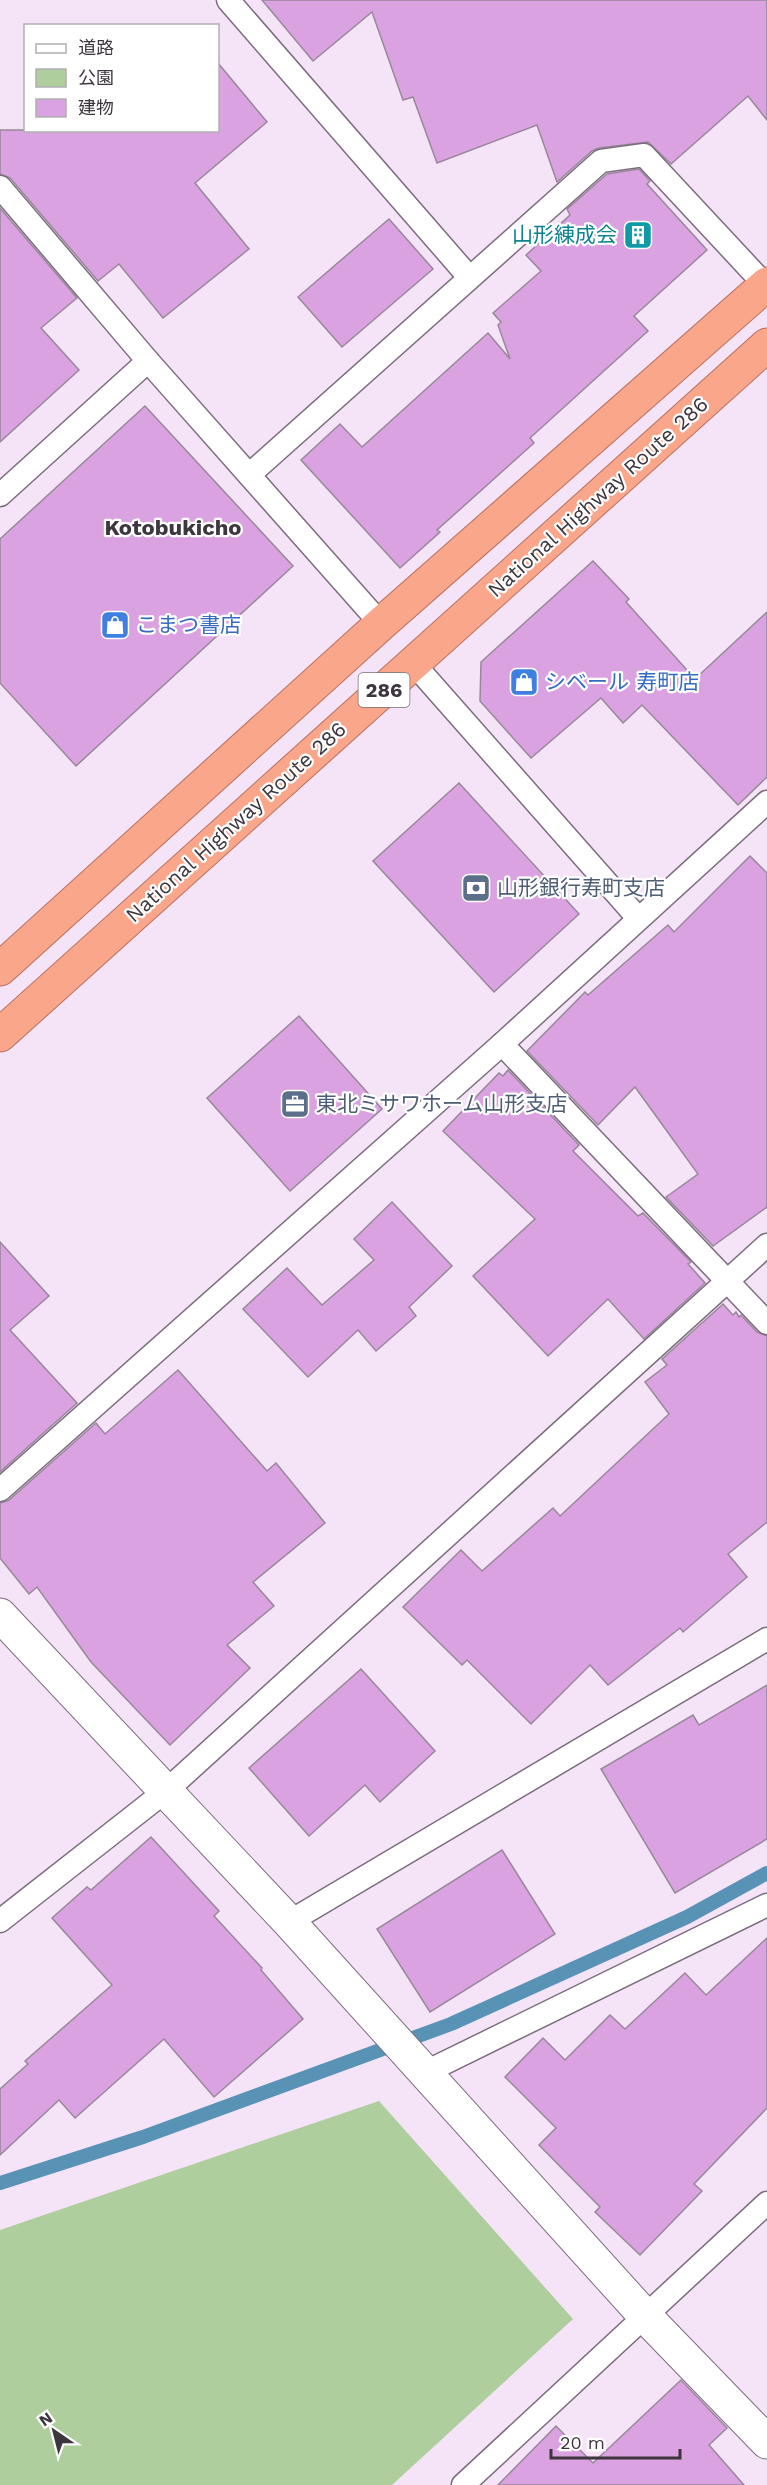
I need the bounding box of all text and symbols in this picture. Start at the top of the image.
legend [24,24,219,132]
text: 道路 [78,37,114,58]
text: 公園 [78,67,114,88]
text: 建物 [78,97,114,118]
building icon: 山形練成会 [622,219,654,251]
place label: 山形練成会 [512,222,617,247]
street label: National Highway Route 286 [482,391,713,602]
district label: Kotobukicho [104,515,242,540]
shop icon: こまつ書店 [99,609,131,641]
place label: こまつ書店 [136,612,241,637]
shop icon: シベール 寿町店 [508,666,540,698]
place label: シベール 寿町店 [545,669,699,694]
road number: 286 [358,673,410,707]
street label: National Highway Route 286 [120,716,351,927]
bank icon: 山形銀行寿町支店 [460,872,492,904]
place label: 山形銀行寿町支店 [497,875,665,900]
office icon: 東北ミサワホーム山形支店 [279,1088,311,1120]
place label: 東北ミサワホーム山形支店 [316,1091,567,1116]
north arrow [24,2401,84,2461]
text: N [35,2408,56,2430]
scale bar [551,2422,680,2460]
text: 20 m [560,2432,605,2453]

